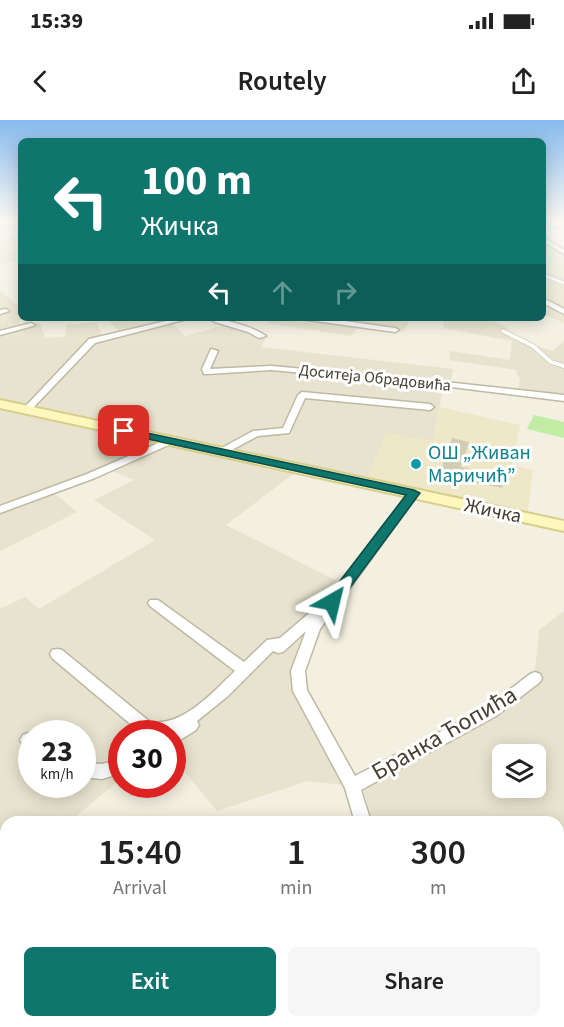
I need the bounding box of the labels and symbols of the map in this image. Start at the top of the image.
street label: Доситеја Обрадовића [298,359,452,397]
pin [98,405,149,456]
place label: ОШ „Живан Маричић” [428,439,531,490]
marker: ОШ „Живан Маричић” [409,457,423,471]
street label: Жичка [462,491,524,531]
position arrow [300,570,364,634]
street label: Бранка Ћопића [365,678,523,789]
speed limit sign: 30 [108,720,186,798]

